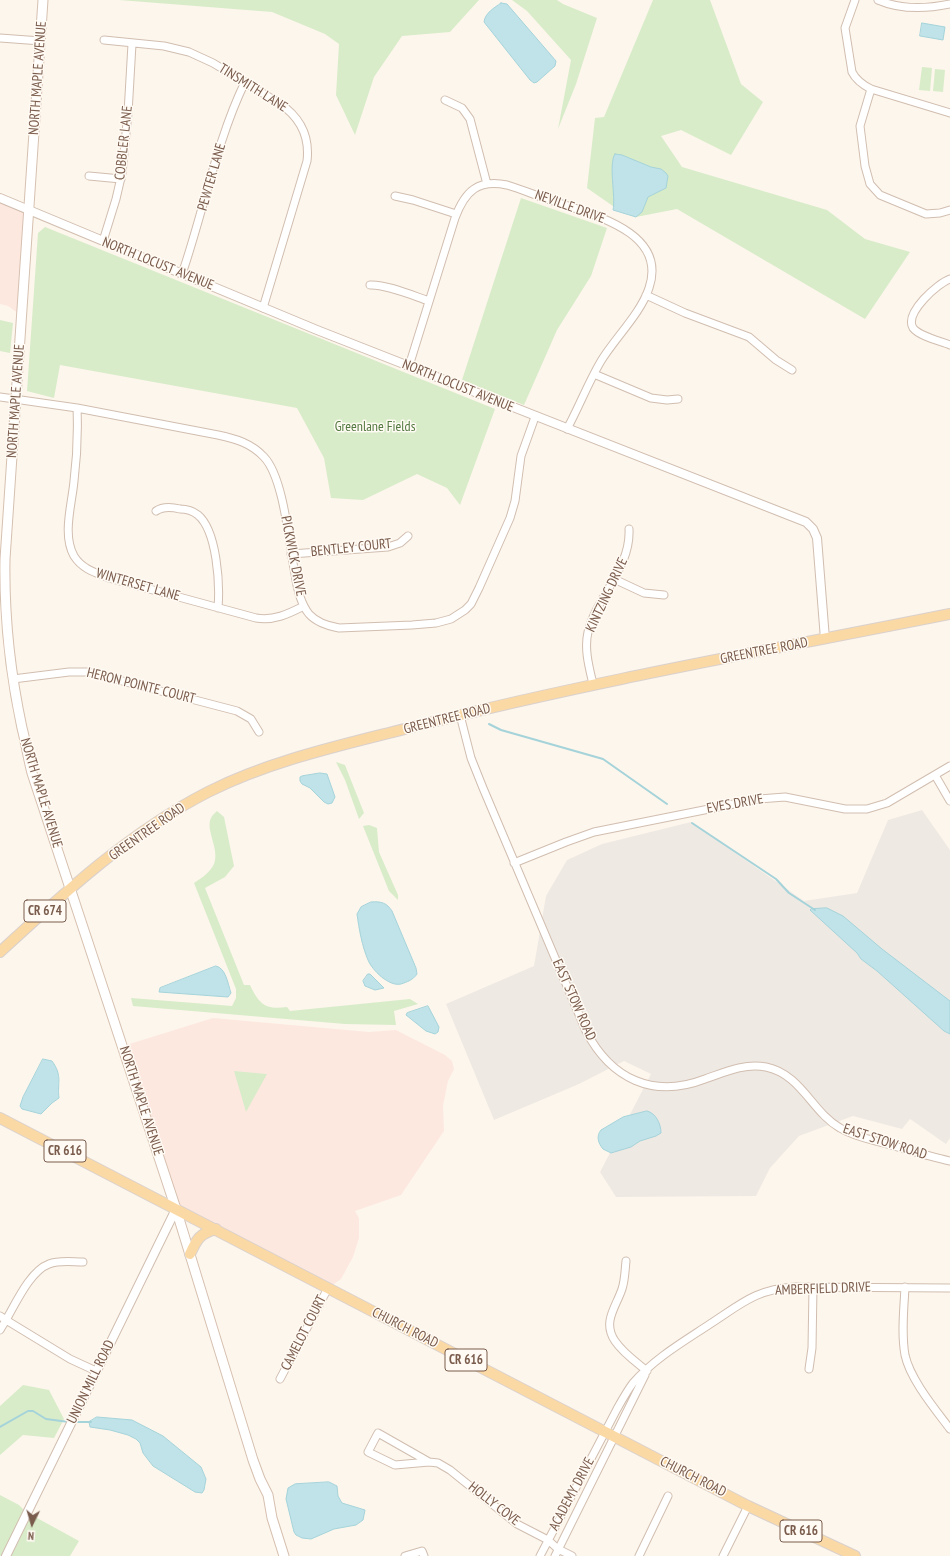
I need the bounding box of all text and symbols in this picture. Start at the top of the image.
street label: NORTH MAPLE AVENUE [26,21,50,135]
street label: TINSMITH LANE [215,60,291,116]
street label: COBBLER LANE [112,105,136,181]
street label: PEWTER LANE [194,141,230,213]
street label: NEVILLE DRIVE [533,187,607,227]
street label: NORTH LOCUST AVENUE [100,234,216,294]
street label: NORTH MAPLE AVENUE [4,344,28,458]
street label: NORTH LOCUST AVENUE [400,356,516,416]
park label: Greenlane Fields [335,419,415,435]
street label: PICKWICK DRIVE [277,514,309,598]
street label: BENTLEY COURT [310,535,392,561]
street label: KINTZING DRIVE [582,555,632,635]
street label: WINTERSET LANE [94,565,182,605]
street label: GREENTREE ROAD [719,634,809,668]
street label: HERON POINTE COURT [85,664,197,708]
street label: GREENTREE ROAD [402,700,492,738]
street label: NORTH MAPLE AVENUE [16,736,66,850]
street label: EVES DRIVE [705,791,765,817]
street label: GREENTREE ROAD [106,800,188,864]
road number: CR 674 [24,900,66,922]
street label: EAST STOW ROAD [549,957,599,1043]
street label: NORTH MAPLE AVENUE [115,1044,167,1158]
street label: EAST STOW ROAD [841,1121,929,1163]
road number: CR 616 [44,1140,86,1162]
street label: AMBERFIELD DRIVE [775,1279,871,1299]
street label: CAMELOT COURT [278,1292,330,1374]
street label: CHURCH ROAD [369,1304,441,1352]
street label: UNION MILL ROAD [64,1338,118,1426]
road number: CR 616 [445,1349,487,1371]
street label: CHURCH ROAD [657,1453,729,1501]
street label: ACADEMY DRIVE [546,1455,598,1533]
street label: HOLLY COVE [465,1479,523,1529]
north arrow [12,1504,52,1544]
road number: CR 616 [780,1520,822,1542]
text: N [27,1529,35,1543]

